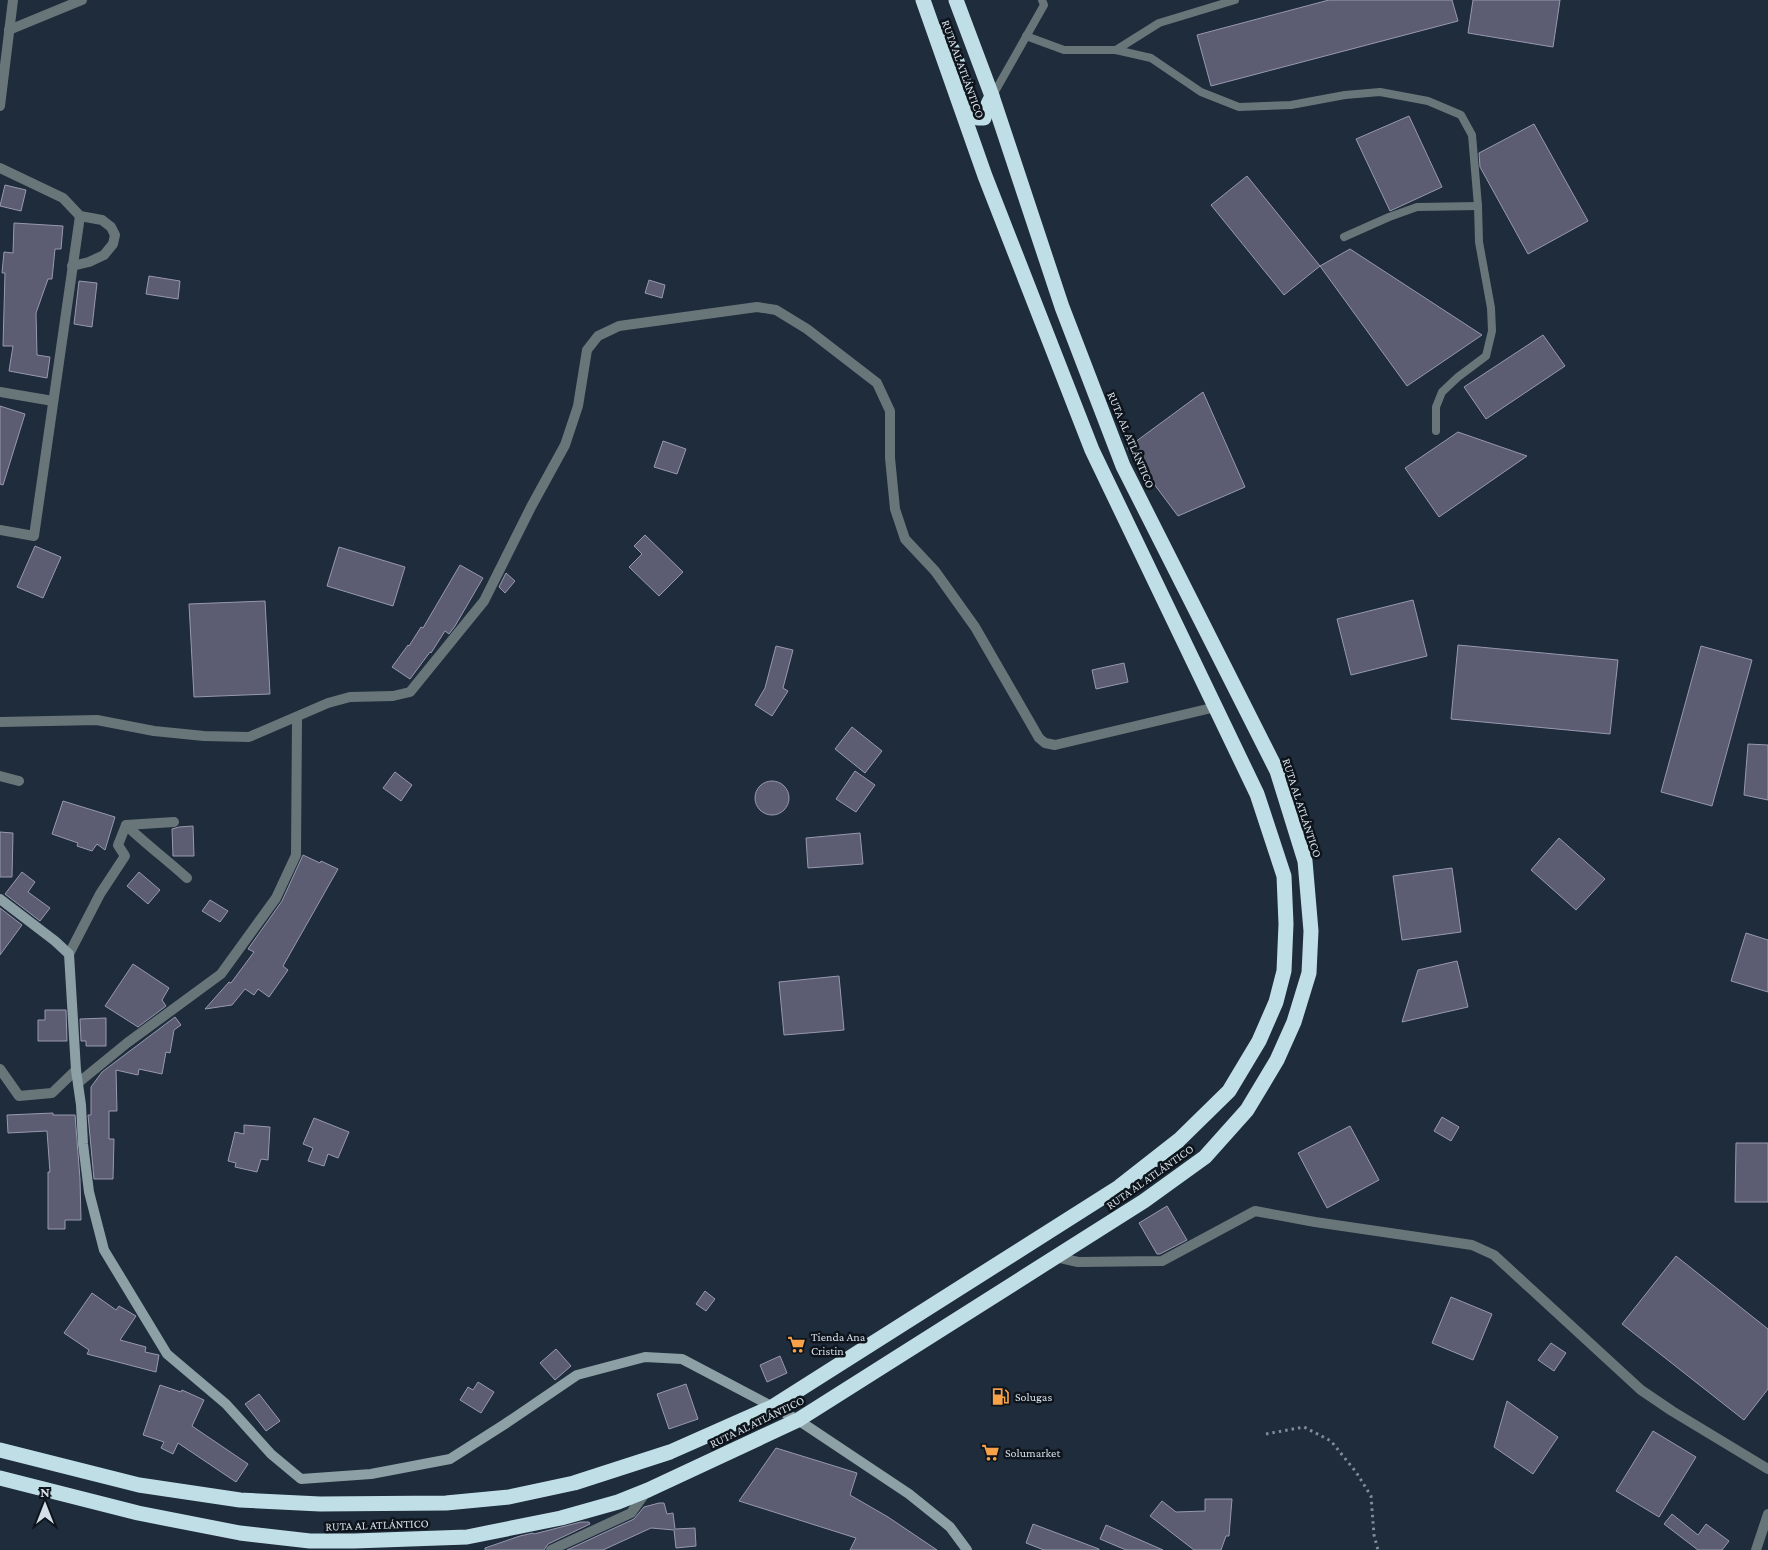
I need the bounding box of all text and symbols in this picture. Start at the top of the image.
street label: RUTA AL ATLÁNTICO [939,18,987,120]
street label: RUTA AL ATLÁNTICO [1104,390,1158,490]
street label: RUTA AL ATLÁNTICO [1279,757,1325,859]
street label: RUTA AL ATLÁNTICO [1104,1142,1196,1212]
place label: Tienda Ana Cristin [811,1330,866,1358]
supermarket icon: Tienda Ana Cristin [787,1334,807,1354]
fuel station icon: Solugas [991,1387,1011,1407]
place label: Solugas [1015,1390,1052,1404]
street label: RUTA AL ATLÁNTICO [707,1393,807,1451]
supermarket icon: Solumarket [981,1443,1001,1463]
place label: Solumarket [1005,1446,1061,1460]
north arrow [20,1480,70,1530]
text: N [40,1484,50,1500]
street label: RUTA AL ATLÁNTICO [325,1516,429,1534]

